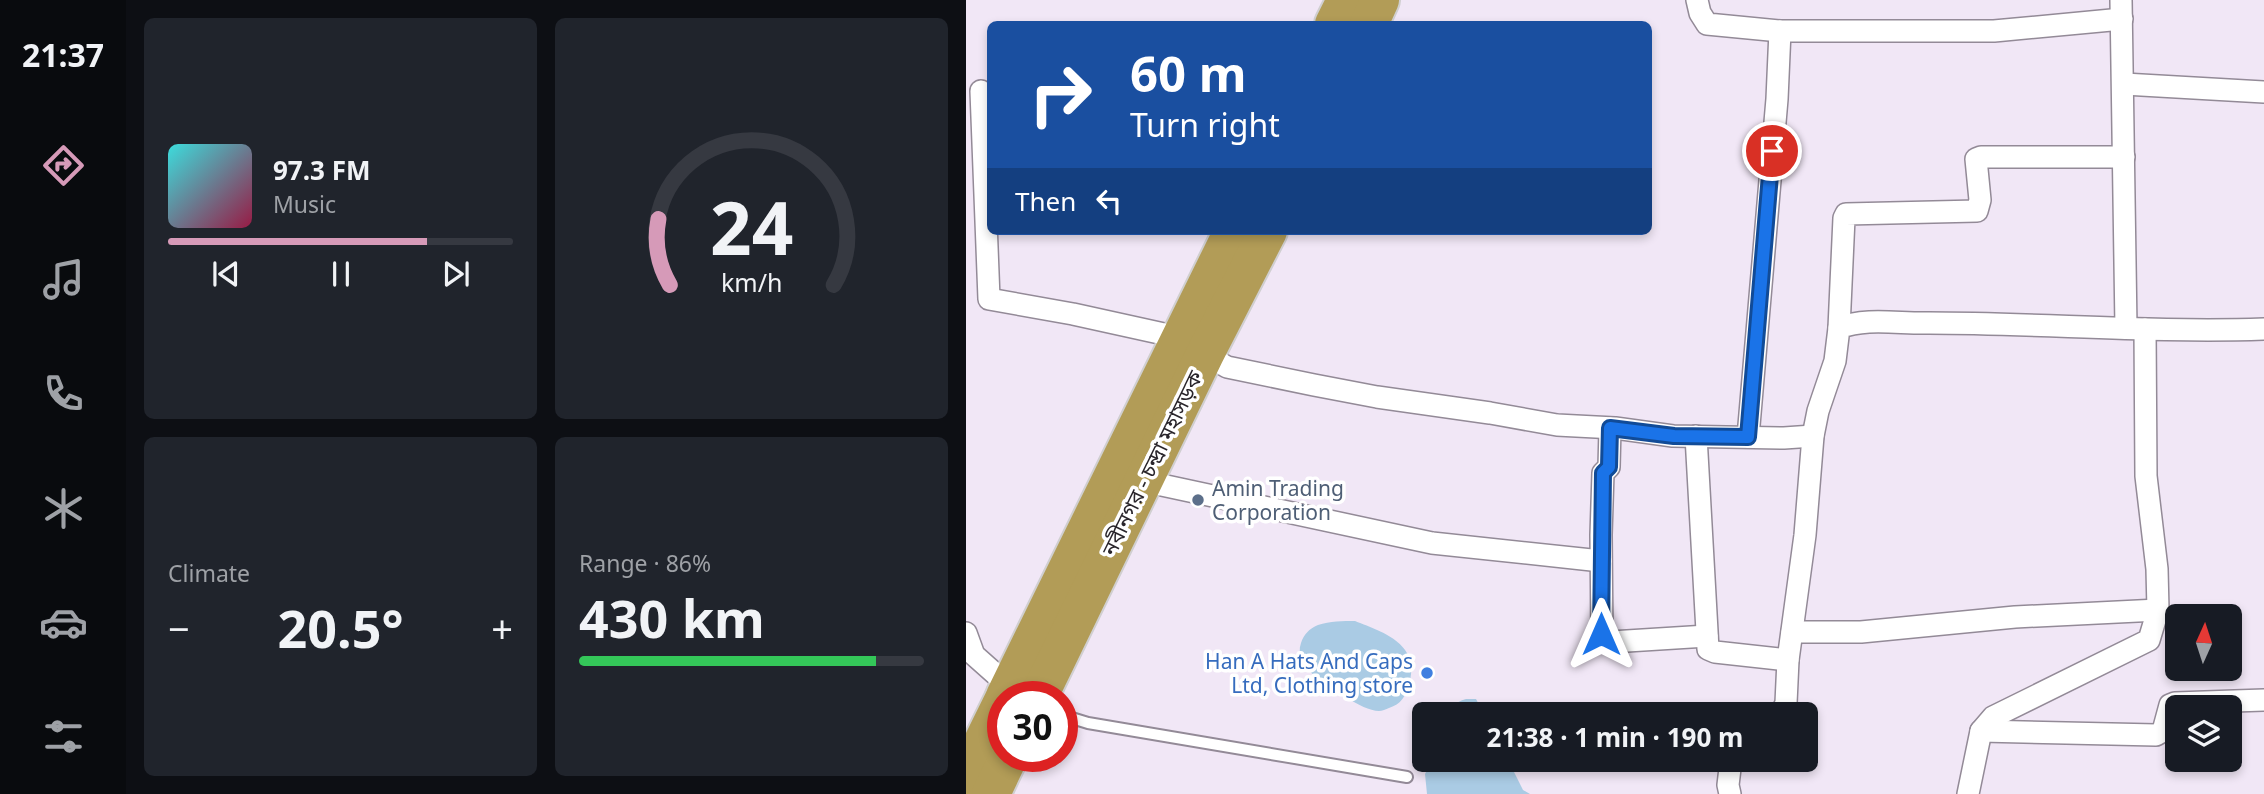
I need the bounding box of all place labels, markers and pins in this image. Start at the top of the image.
pin [1742,121,1802,181]
place label: Amin Trading Corporation [1212,474,1344,526]
marker: Amin Trading Corporation [1190,492,1206,508]
place label: Han A Hats And Caps Ltd, Clothing store [1205,647,1413,699]
marker: Han A Hats And Caps Ltd, Clothing store [1419,665,1435,681]

